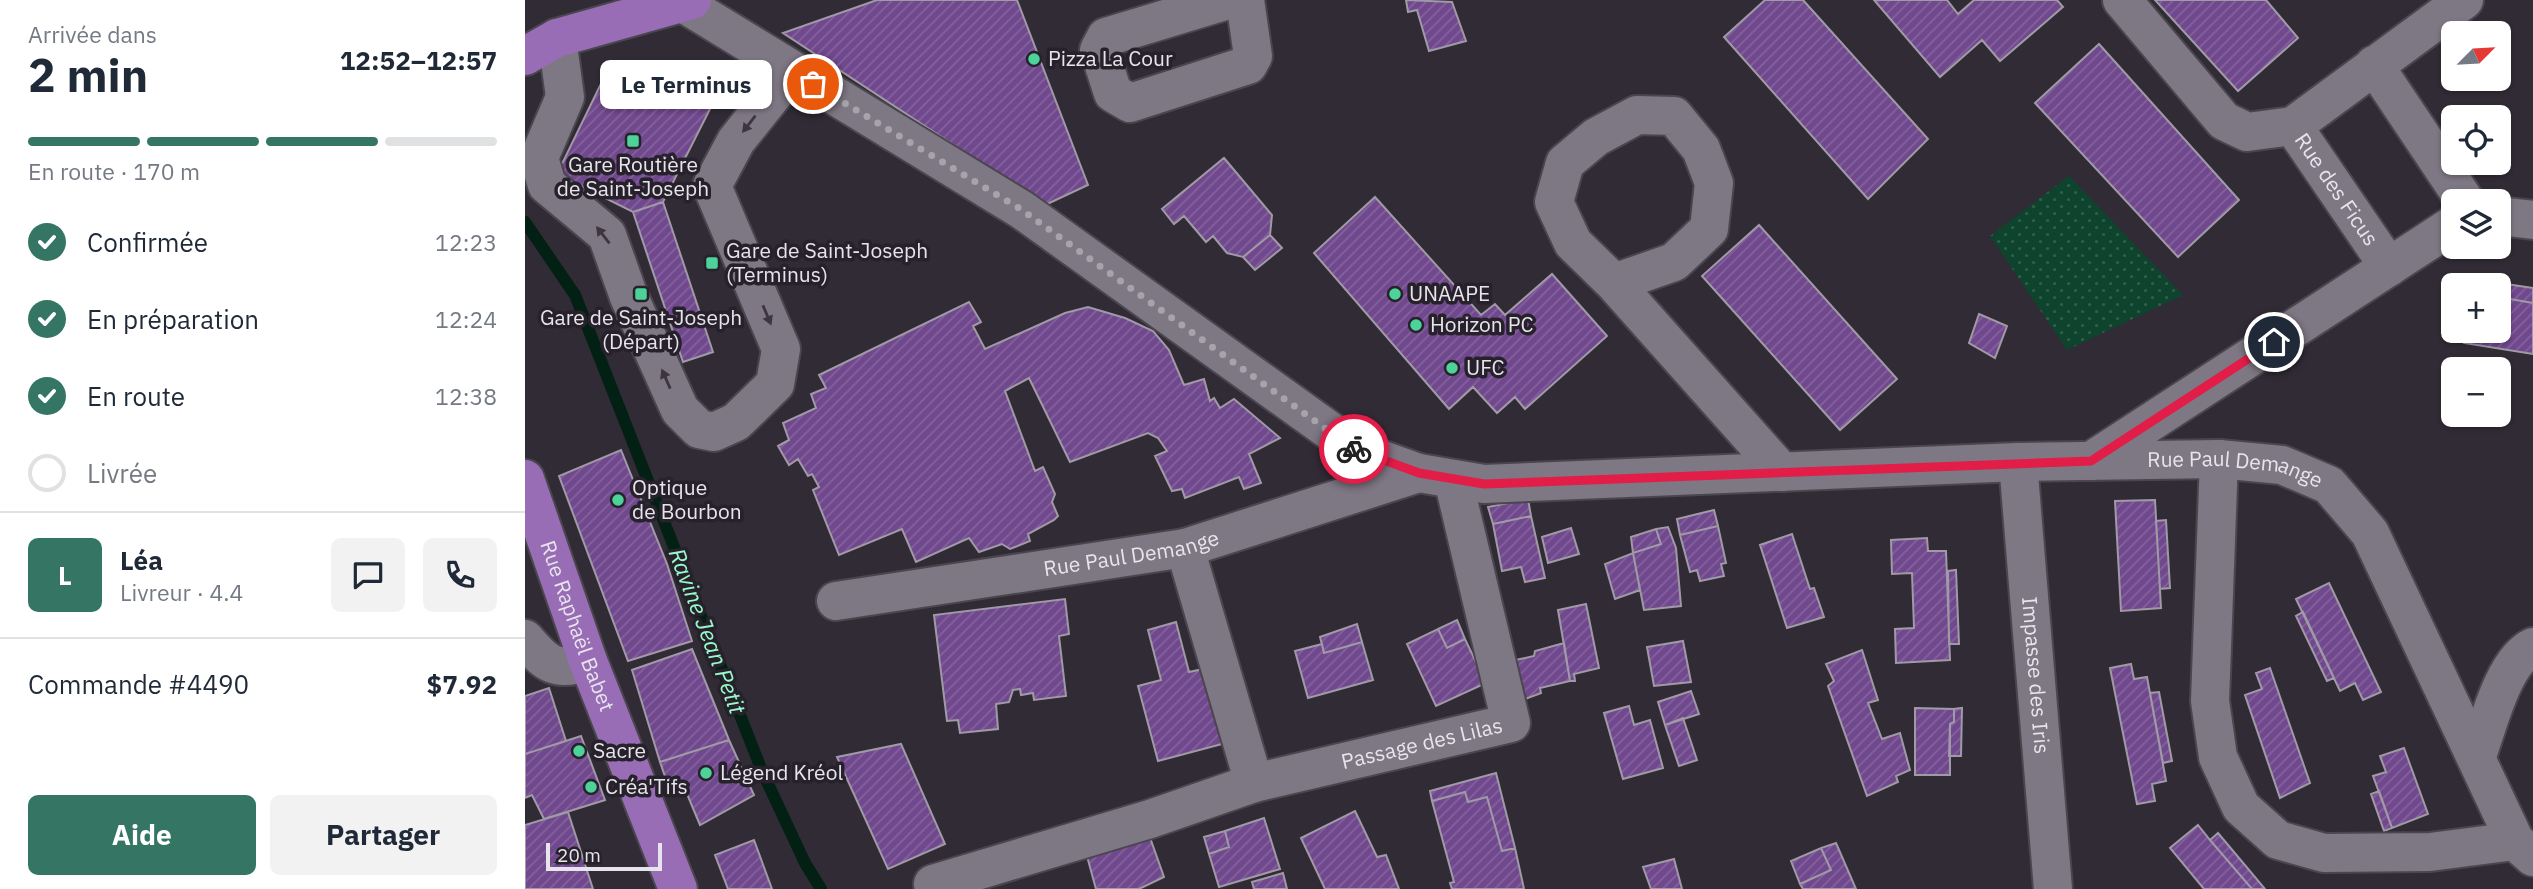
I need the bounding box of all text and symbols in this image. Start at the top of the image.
text: Arrivée dans [28,19,157,49]
north arrow [2441,21,2511,91]
map controls [2441,21,2511,427]
text: 12:52–12:57 [340,43,497,77]
place label: Pizza La Cour [1048,44,1173,72]
text: 2 min [28,45,148,105]
marker: Pizza La Cour [1026,51,1042,67]
pin [783,54,843,114]
callout: Le Terminus [600,60,771,108]
icon: bag [794,65,832,103]
text: Le Terminus [621,69,751,99]
button: locate [2441,105,2511,175]
one-way arrow [742,115,757,133]
street label: Rue des Ficus [2289,127,2385,251]
marker: Gare Routière de Saint-Joseph [625,133,641,149]
place label: Gare Routière de Saint-Joseph [557,150,709,202]
text: En route · 170 m [28,156,200,186]
button: layers [2441,189,2511,259]
icon: check [28,223,66,261]
text: Confirmée [87,225,208,259]
one-way arrow [596,226,611,244]
text: 12:23 [435,227,497,257]
place label: Gare de Saint-Joseph (Terminus) [726,236,928,288]
marker: Gare de Saint-Joseph (Terminus) [704,255,720,271]
button: + [2441,273,2511,343]
place label: UNAAPE [1409,279,1490,307]
marker: Gare de Saint-Joseph (Départ) [633,286,649,302]
marker: UNAAPE [1387,286,1403,302]
icon: check [28,300,66,338]
text: En préparation [87,302,259,336]
place label: Gare de Saint-Joseph (Départ) [540,303,742,355]
text: 12:24 [435,304,497,334]
one-way arrow [761,305,772,326]
place label: Horizon PC [1430,310,1534,338]
pin [2244,312,2304,372]
marker: Horizon PC [1408,317,1424,333]
icon: home [2255,323,2293,361]
place label: UFC [1466,353,1505,381]
button: − [2441,357,2511,427]
marker: UFC [1444,360,1460,376]
one-way arrow [660,369,672,389]
icon: check [28,377,66,415]
text: En route [87,379,185,413]
text: 12:38 [435,381,497,411]
courier [1319,414,1389,484]
icon: bike [1335,430,1373,468]
street label: Rue Paul Demange [2147,444,2327,494]
text: Livrée [87,456,157,490]
place label: Optique de Bourbon [632,473,742,525]
marker: Optique de Bourbon [610,492,626,508]
street label: Rue Paul Demange [1041,523,1222,582]
street label: Rue Raphaël Babet [534,536,622,715]
button: chat [331,538,405,612]
button: phone [423,538,497,612]
text: Léa [120,543,163,577]
water label: Ravine Jean Petit [663,544,754,718]
text: L [58,558,72,592]
text: Livreur · 4.4 [120,577,243,607]
street label: Impasse des Iris [2016,596,2057,755]
text: Commande #4490 [28,667,249,701]
text: $7.92 [427,667,497,701]
street label: Passage des Lilas [1338,710,1505,775]
place label: Sacre [593,736,646,764]
marker: Sacre [571,743,587,759]
place label: Légend Kréol [720,758,843,786]
marker: Légend Kréol [698,765,714,781]
place label: Créa'Tifs [605,772,688,800]
marker: Créa'Tifs [583,779,599,795]
button: Aide [28,795,256,875]
button: Partager [270,795,497,875]
scale bar [546,840,661,872]
text: 20 m [557,843,601,867]

